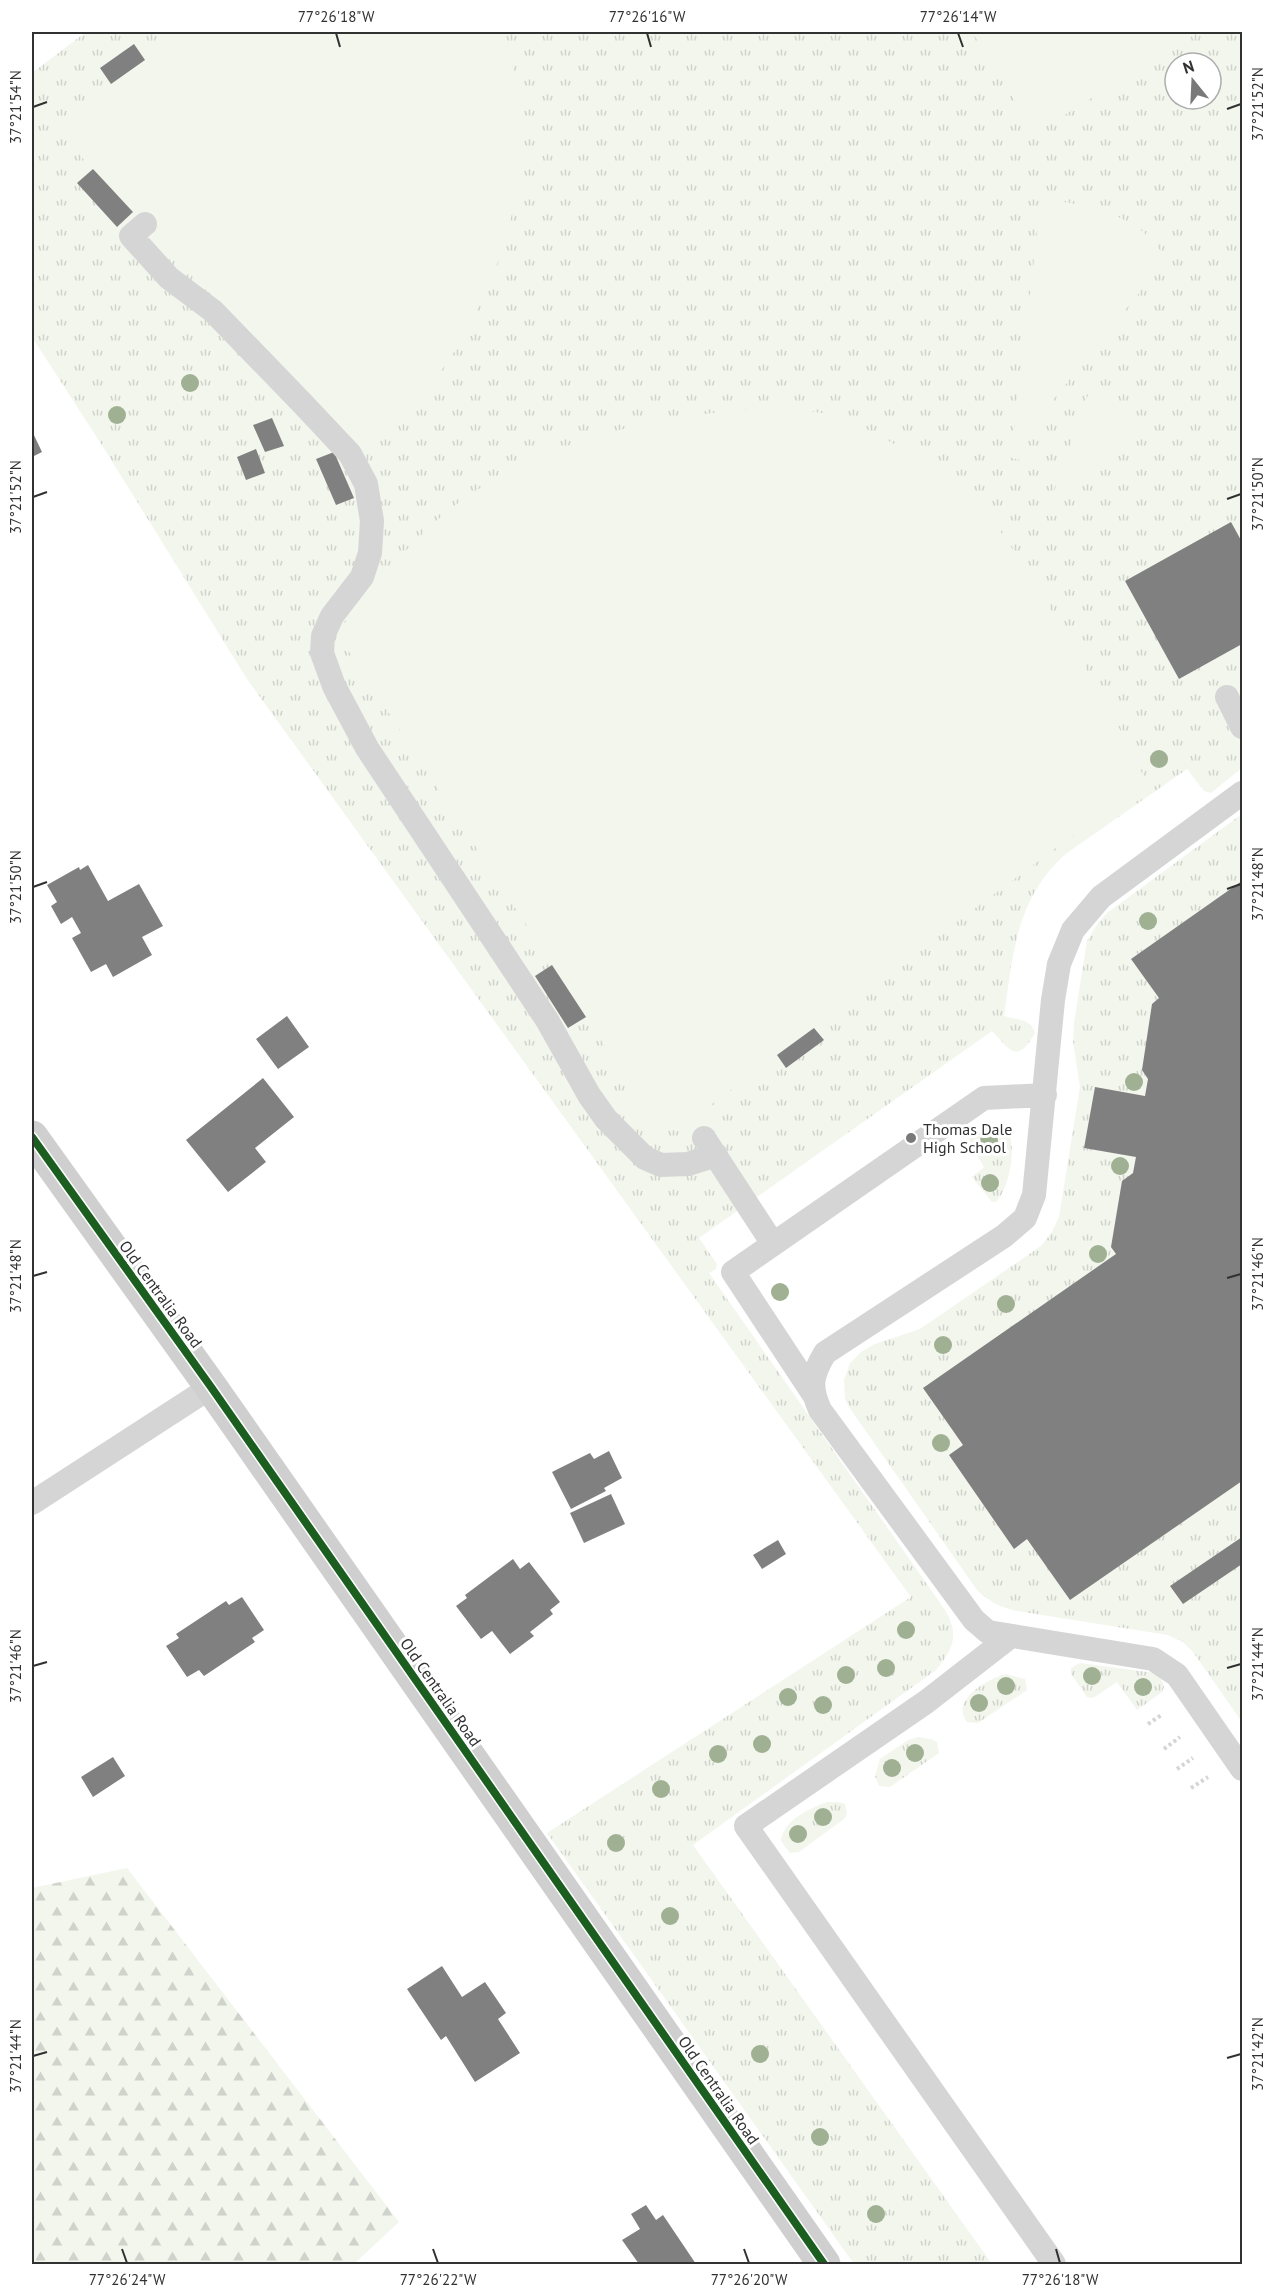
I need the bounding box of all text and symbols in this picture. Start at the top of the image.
text: 77°26'18"W [298,7,375,26]
text: 77°26'16"W [609,7,686,26]
text: 77°26'14"W [920,7,997,26]
north arrow [1163,51,1223,111]
text: N [1180,56,1196,78]
text: 37°21'52"N [1248,67,1267,141]
text: 37°21'54"N [6,70,25,144]
text: 37°21'50"N [1248,457,1267,531]
text: 37°21'52"N [6,460,25,534]
text: 37°21'48"N [1248,847,1267,921]
text: 37°21'50"N [6,850,25,924]
place label: Thomas Dale High School [923,1119,1012,1157]
marker: Thomas Dale High School [904,1131,918,1145]
street label: Old Centralia Road [115,1236,207,1352]
text: 37°21'46"N [1248,1237,1267,1311]
text: 37°21'48"N [6,1239,25,1313]
text: 37°21'44"N [1248,1627,1267,1701]
text: 37°21'46"N [6,1629,25,1703]
street label: Old Centralia Road [396,1634,486,1750]
text: 37°21'42"N [1248,2017,1267,2091]
text: 37°21'44"N [6,2019,25,2093]
street label: Old Centralia Road [674,2032,764,2148]
text: 77°26'24"W [89,2270,166,2289]
text: 77°26'22"W [400,2270,477,2289]
text: 77°26'20"W [711,2270,788,2289]
text: 77°26'18"W [1022,2270,1099,2289]

